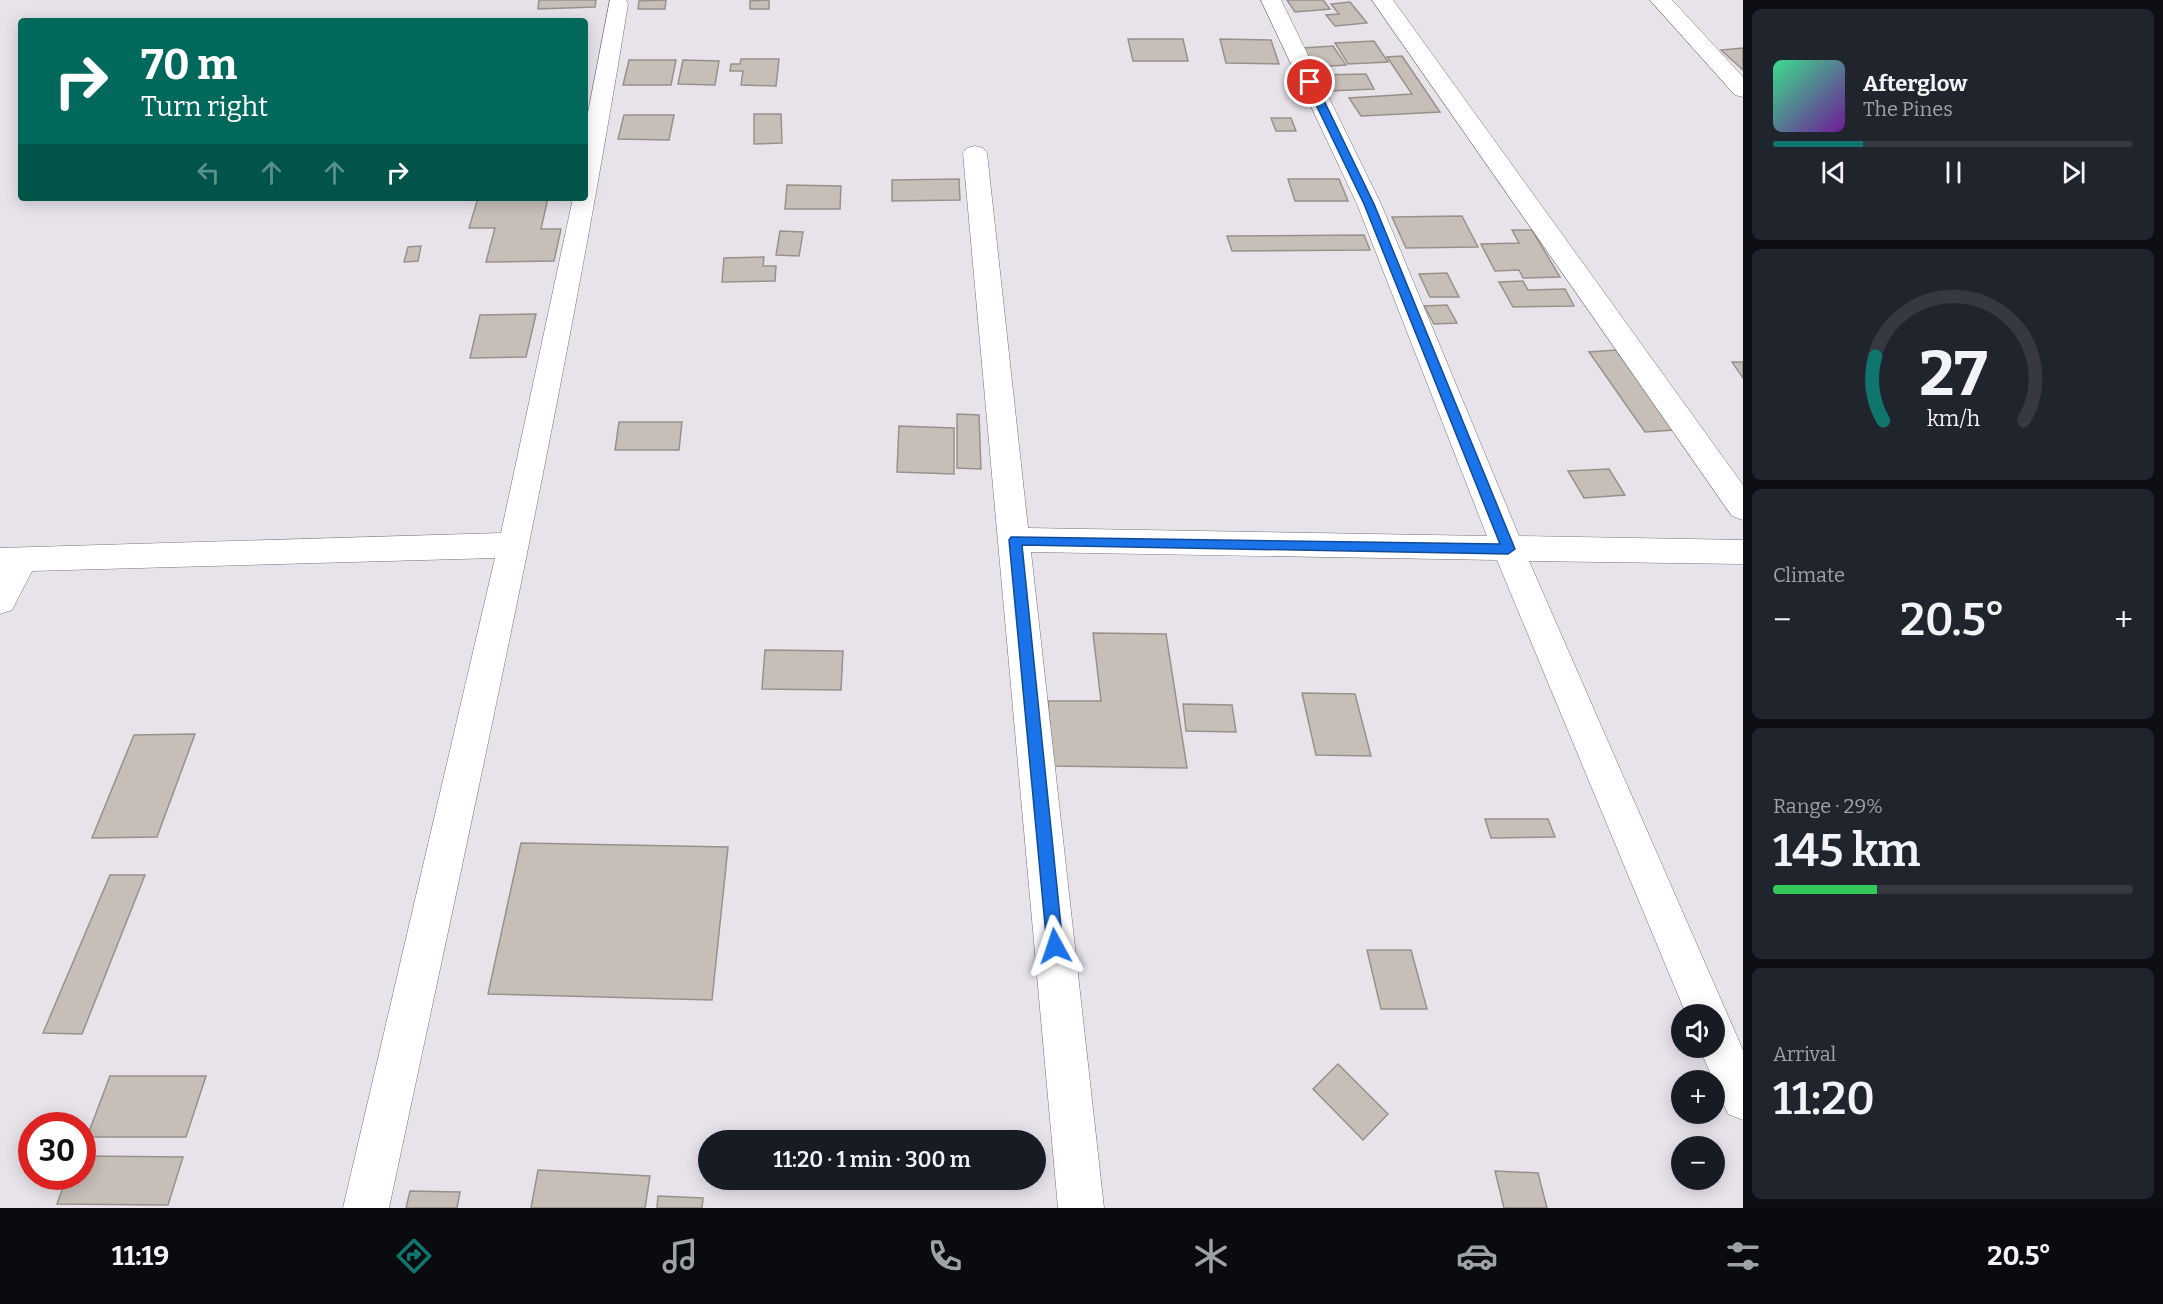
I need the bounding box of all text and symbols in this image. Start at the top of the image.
text: 70 m [141,40,237,90]
icon: right [42,42,120,120]
pin [1284,56,1335,107]
icon: arrive [1293,65,1326,98]
text: Afterglow [1863,70,1967,97]
text: Turn right [141,91,268,123]
text: The Pines [1863,97,1953,121]
icon: left [192,156,225,189]
icon: ahead [255,156,288,189]
icon: ahead [318,156,351,189]
icon: right [381,156,414,189]
icon: previous [1817,156,1850,189]
icon: pause [1937,156,1970,189]
icon: next [2057,156,2090,189]
text: 27 [1919,337,1987,412]
text: km/h [1926,407,1980,433]
text: Climate [1773,563,1845,587]
text: 20.5° [1900,593,2005,647]
text: − [1773,600,1791,640]
text: + [2114,600,2133,640]
text: Range · 29% [1773,794,1883,818]
text: 145 km [1773,824,1921,878]
position arrow [1023,914,1087,978]
map controls [1671,1004,1725,1190]
button: sound [1671,1004,1725,1058]
text: Arrival [1773,1042,1836,1066]
button: + [1671,1070,1725,1124]
text: 11:20 [1773,1072,1875,1126]
speed limit sign: 30 [18,1112,96,1190]
button: − [1671,1136,1725,1190]
text: 11:20 · 1 min · 300 m [773,1146,971,1173]
icon: directions [393,1235,435,1277]
icon: music [659,1235,701,1277]
icon: phone [924,1235,966,1277]
icon: climate [1190,1235,1232,1277]
icon: car [1456,1235,1498,1277]
icon: filters [1722,1235,1764,1277]
text: 11:19 [112,1240,169,1272]
text: 20.5° [1987,1240,2051,1272]

